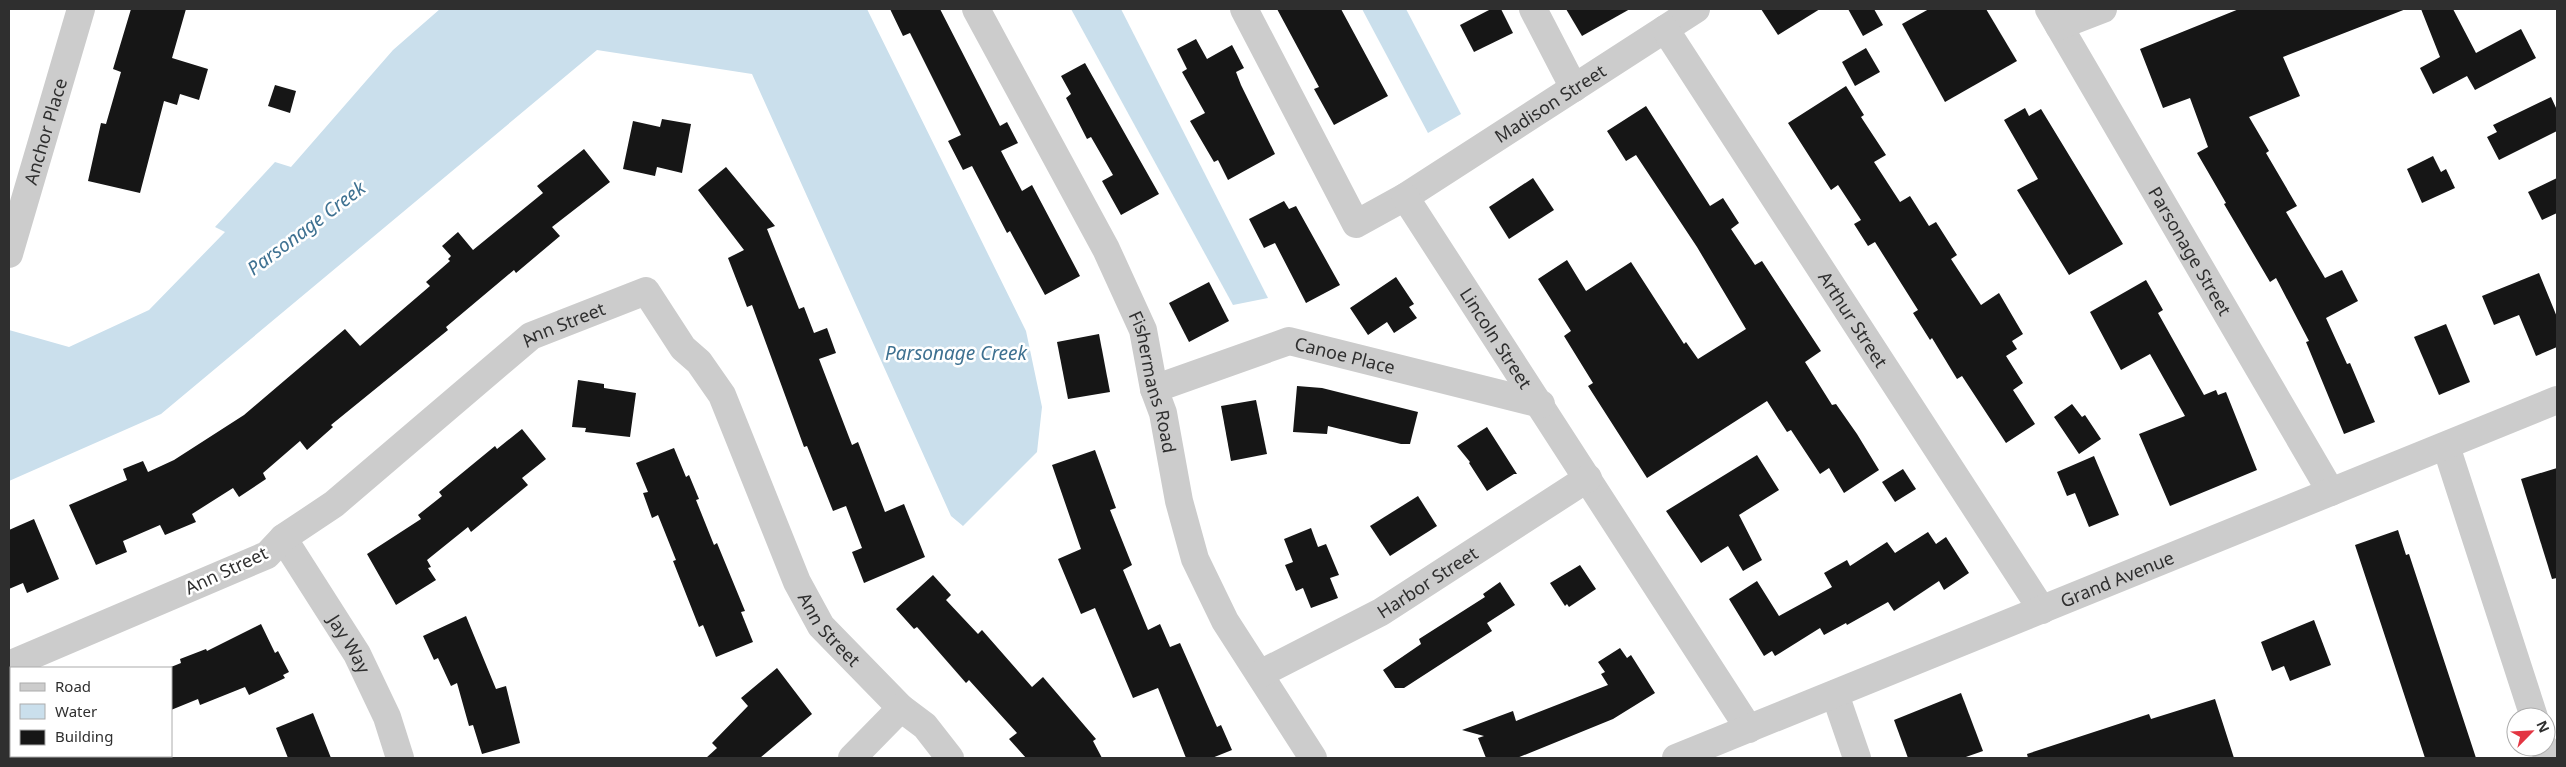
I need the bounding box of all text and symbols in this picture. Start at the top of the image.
street label: Madison Street [1490,58,1611,148]
street label: Anchor Place [18,75,72,187]
water label: Parsonage Creek [241,175,371,281]
street label: Parsonage Street [2143,182,2237,320]
street label: Arthur Street [1813,267,1894,372]
street label: Lincoln Street [1455,283,1538,394]
street label: Ann Street [515,296,609,352]
street label: Fishermans Road [1124,307,1182,455]
street label: Canoe Place [1292,331,1398,379]
water label: Parsonage Creek [885,340,1028,366]
street label: Ann Street [181,540,272,600]
street label: Harbor Street [1372,540,1483,623]
street label: Grand Avenue [2057,545,2177,613]
street label: Ann Street [793,588,866,672]
street label: Jay Way [322,608,377,678]
legend [10,667,172,757]
text: Road [55,676,91,696]
text: Water [55,701,97,721]
north arrow [2506,707,2556,757]
text: N [2532,717,2554,736]
text: Building [55,726,113,746]

